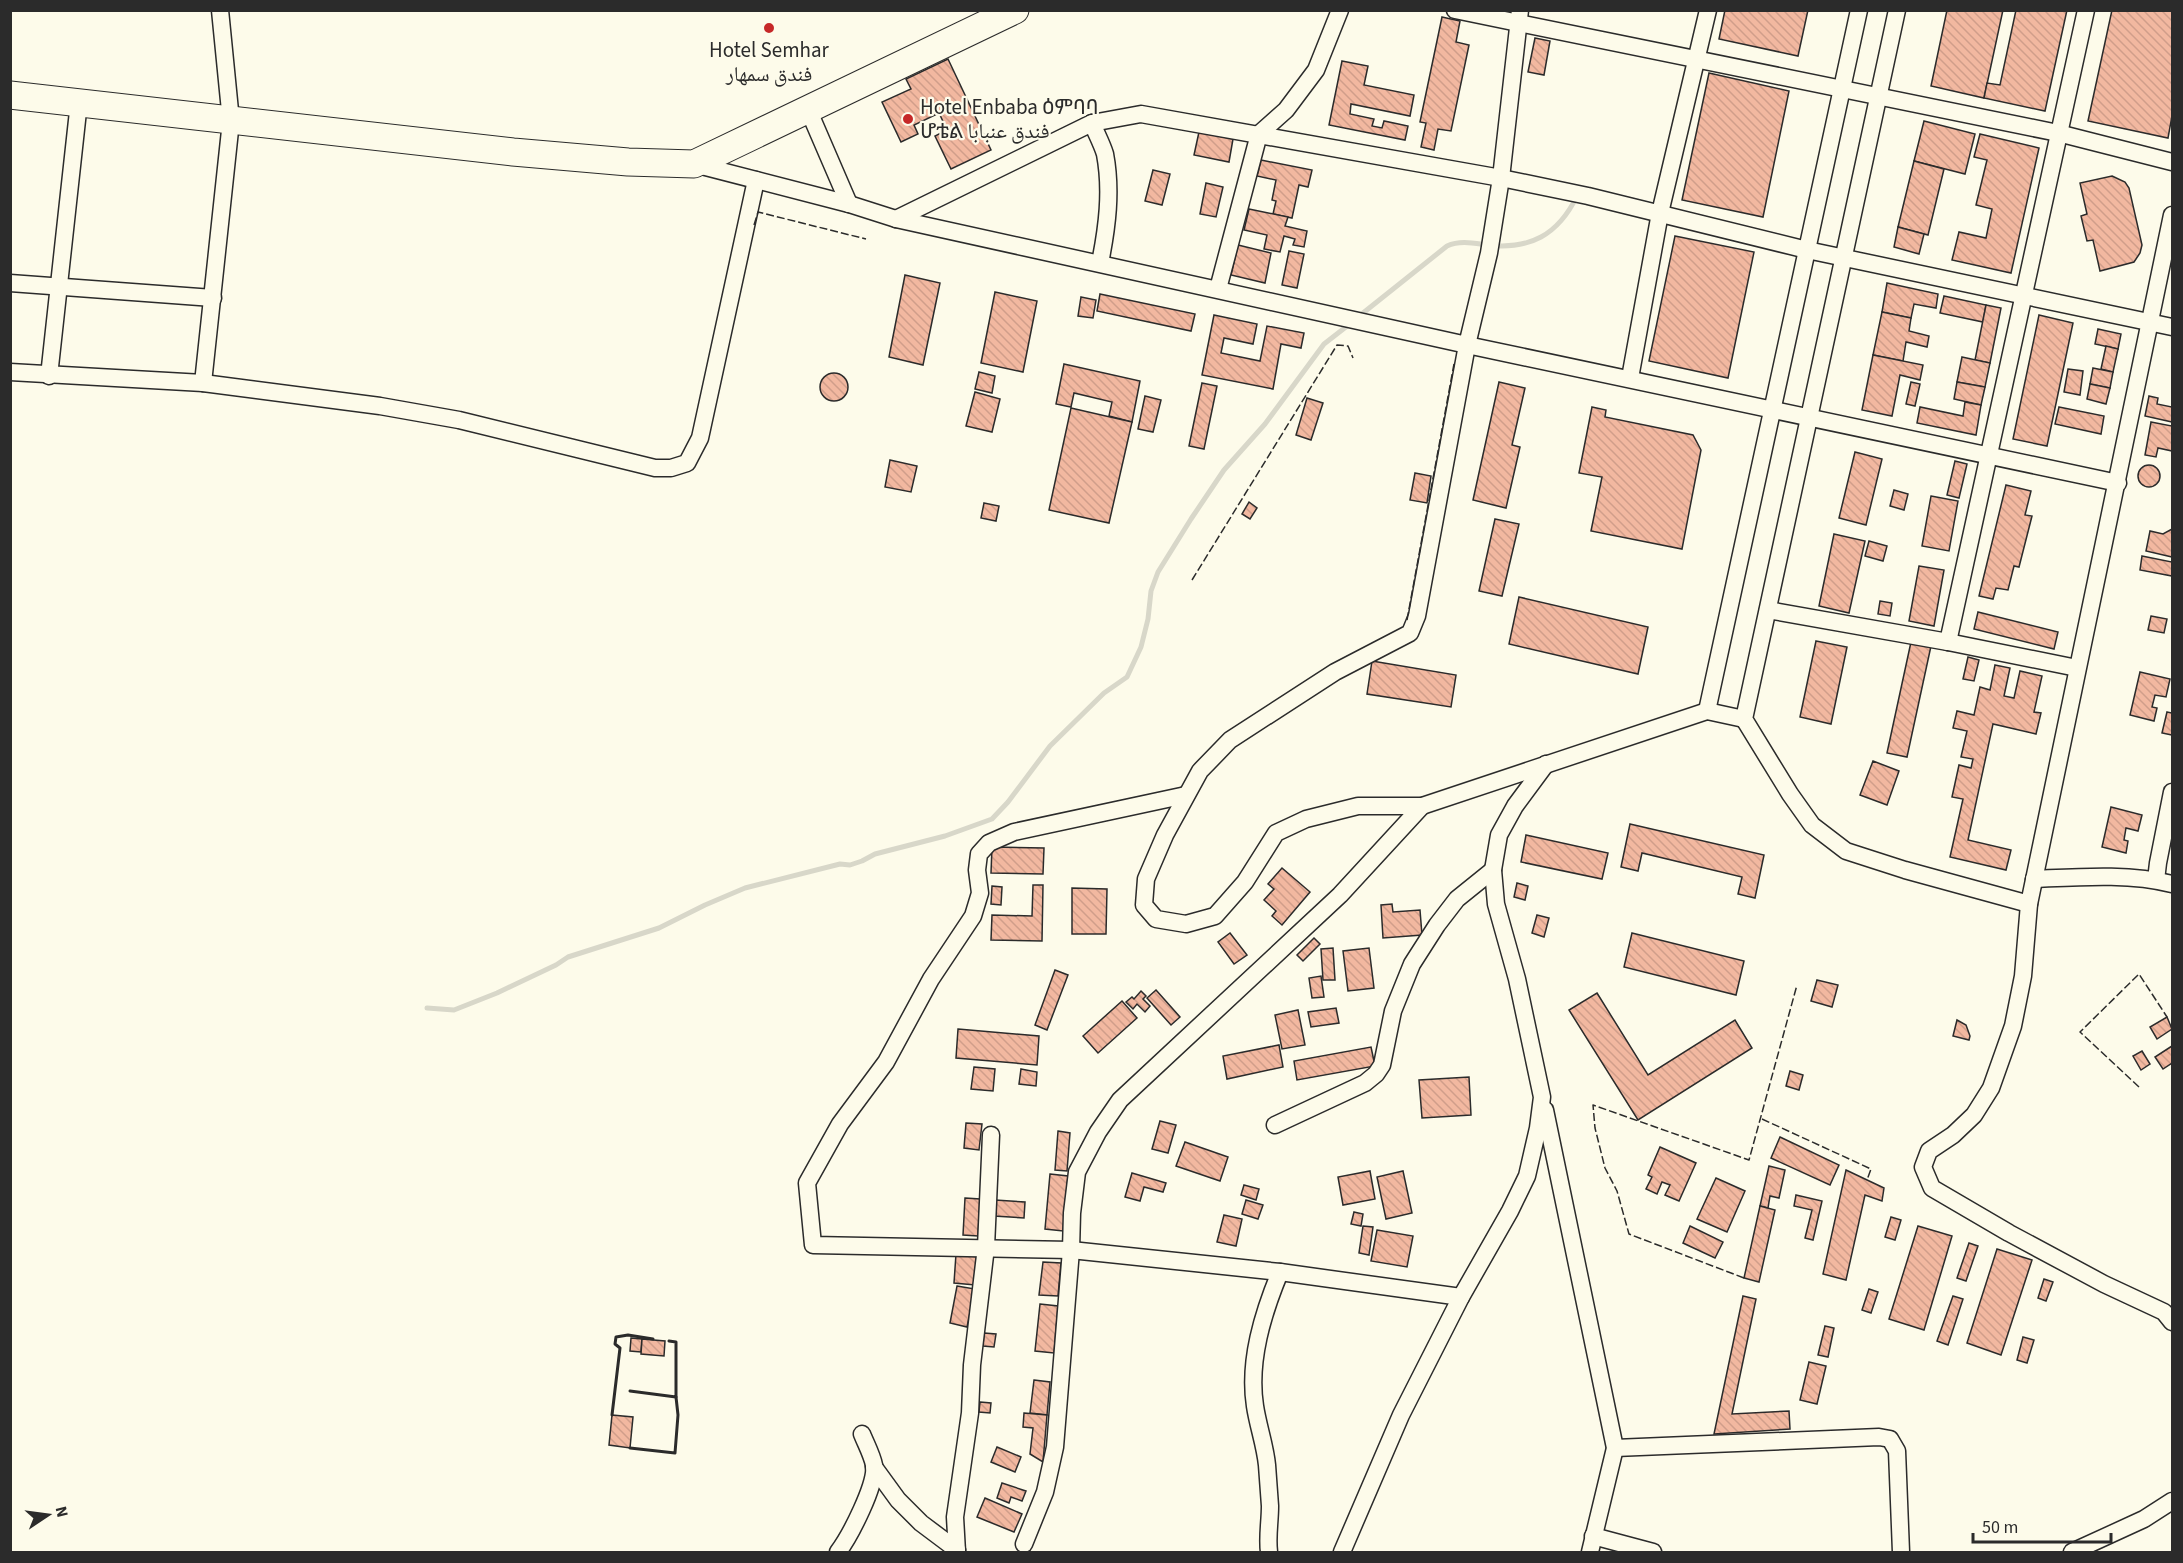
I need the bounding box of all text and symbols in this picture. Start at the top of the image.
marker: Hotel Semhar فندق سمهار [762,21,776,35]
place label: Hotel Semhar فندق سمهار [709,35,830,89]
place label: Hotel Enbaba ዕምባባ ሆቴል فندق عنبابا [920,92,1099,146]
marker: Hotel Enbaba ዕምባባ ሆቴል فندق عنبابا [901,112,915,126]
north arrow [18,1485,78,1545]
text: N [50,1504,74,1520]
scale bar [1973,1506,2111,1544]
text: 50 m [1982,1515,2018,1540]

